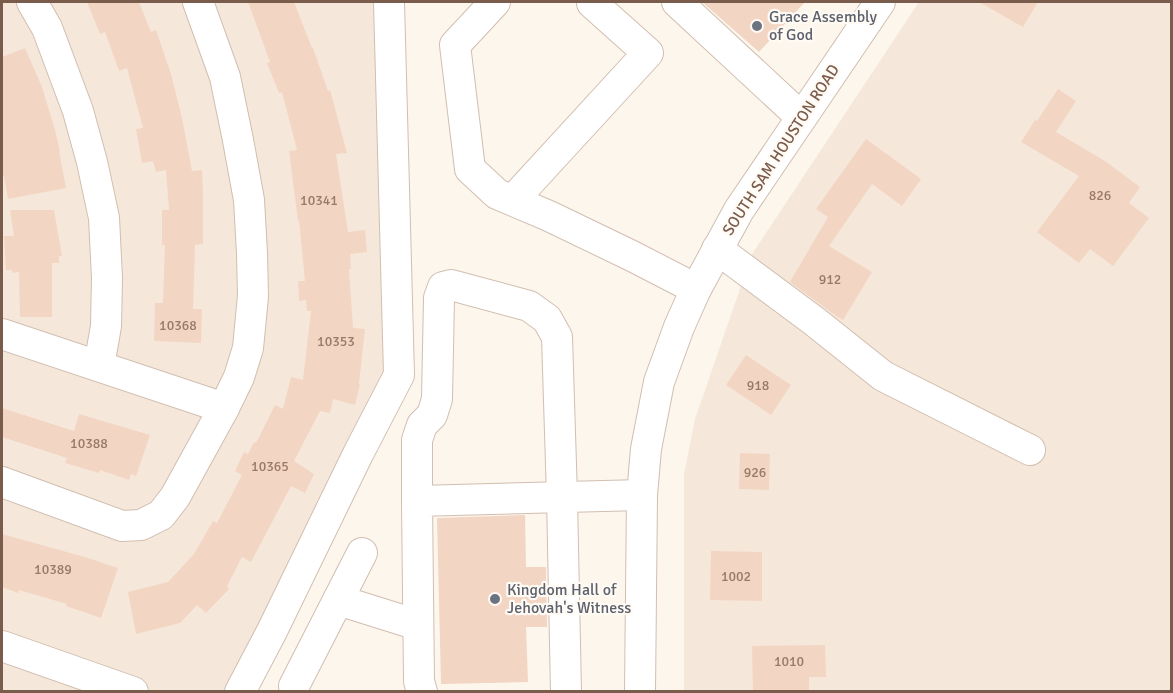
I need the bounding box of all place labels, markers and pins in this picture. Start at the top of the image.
place label: Grace Assembly of God [769,7,878,45]
marker: Grace Assembly of God [750,19,764,33]
place label: Kingdom Hall of Jehovah's Witness [507,580,631,618]
marker: Kingdom Hall of Jehovah's Witness [488,592,502,606]

